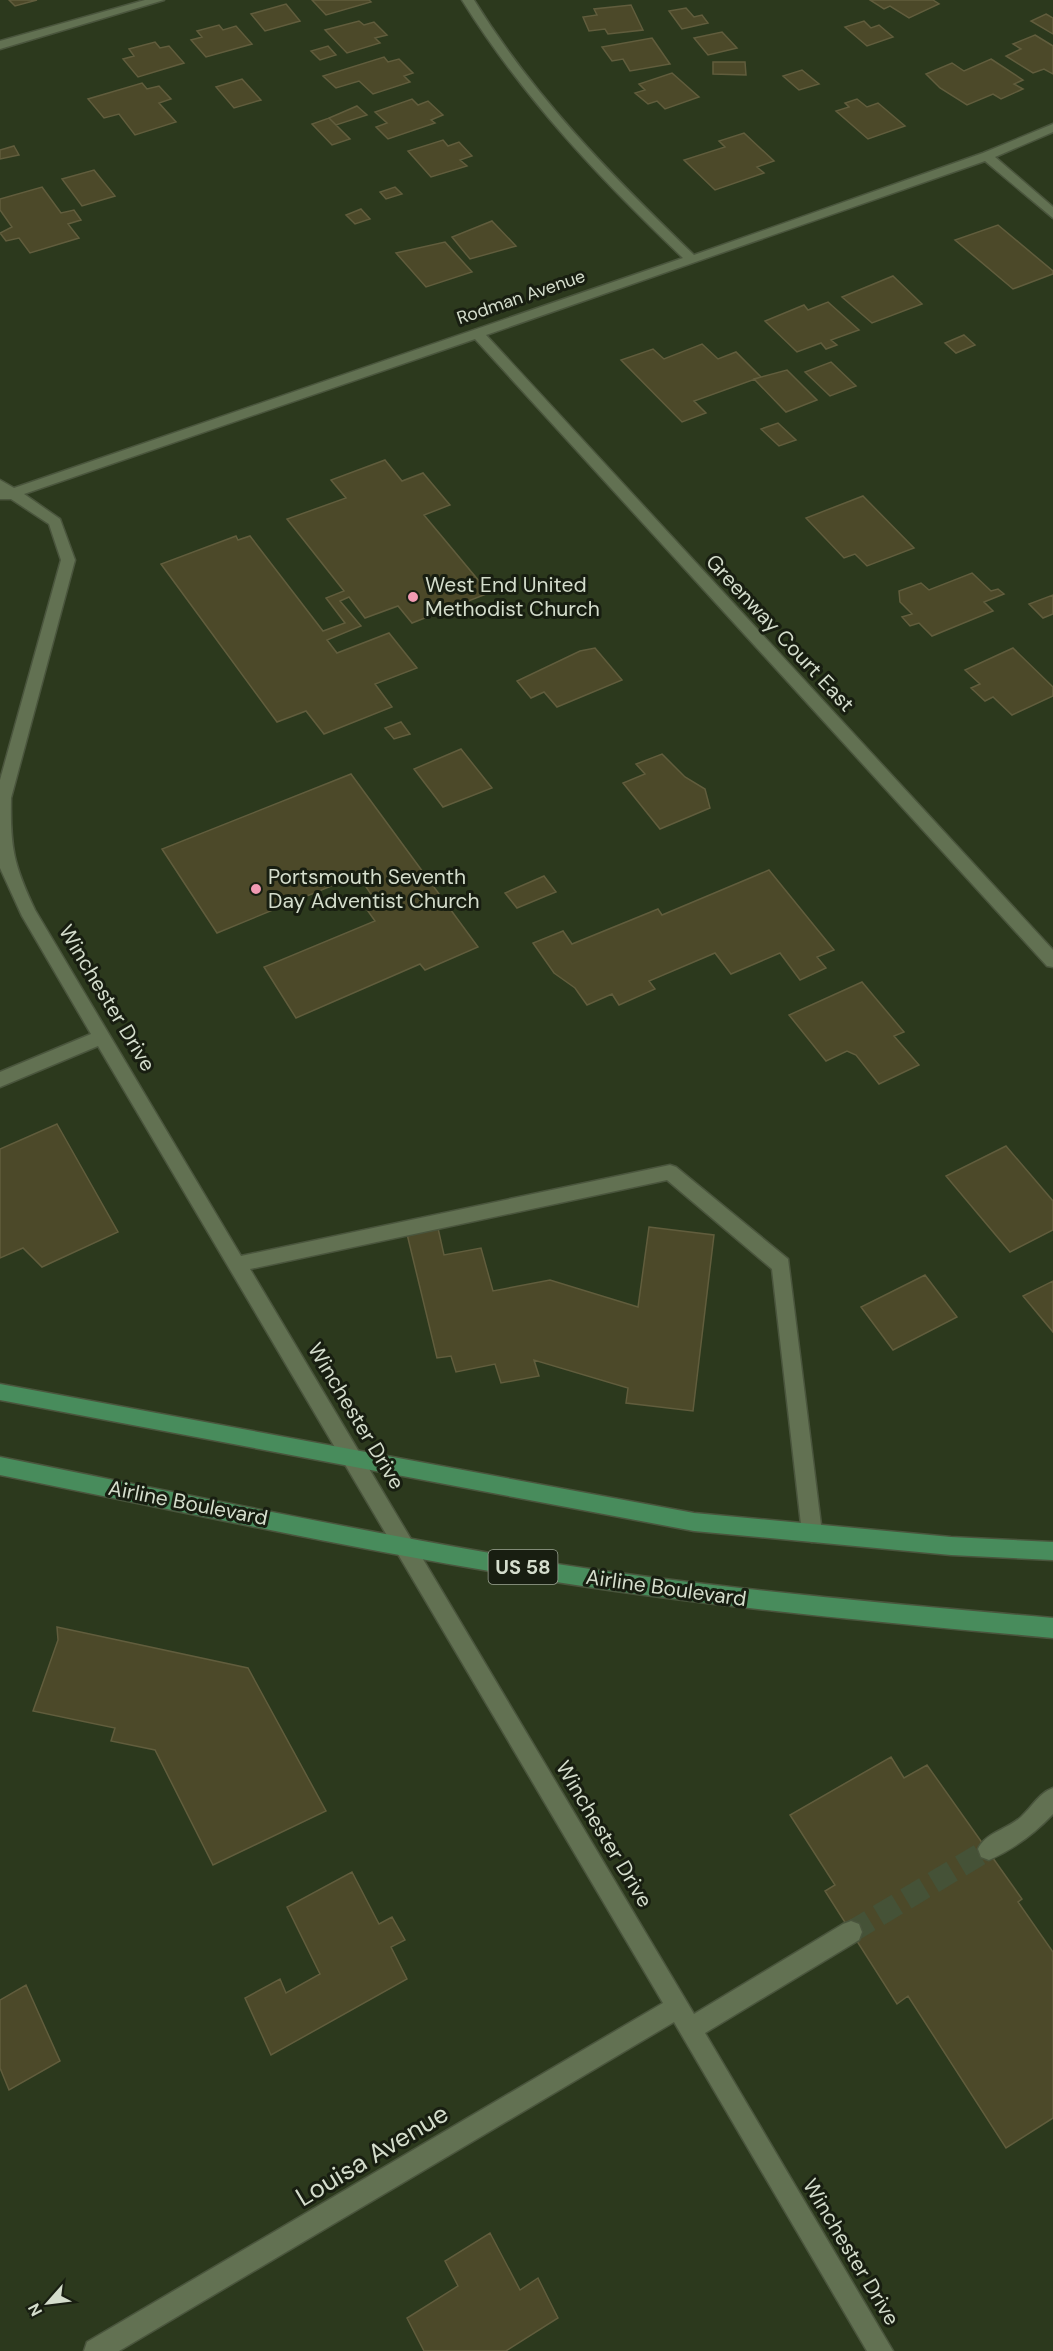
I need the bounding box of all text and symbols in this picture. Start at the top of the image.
street label: Rodman Avenue [454,264,588,330]
street label: Greenway Court East [700,548,860,718]
place label: West End United Methodist Church [425,571,600,623]
marker: West End United Methodist Church [406,590,420,604]
place label: Portsmouth Seventh Day Adventist Church [268,863,480,915]
marker: Portsmouth Seventh Day Adventist Church [249,882,263,896]
street label: Winchester Drive [52,919,162,1077]
street label: Winchester Drive [301,1337,411,1495]
street label: Airline Boulevard [106,1474,270,1532]
road number: US 58 [488,1550,558,1584]
street label: Airline Boulevard [584,1563,748,1613]
street label: Winchester Drive [549,1755,659,1913]
street label: Louisa Avenue [289,2096,455,2214]
street label: Winchester Drive [796,2173,906,2331]
north arrow [18,2273,78,2333]
text: N [23,2300,47,2320]

